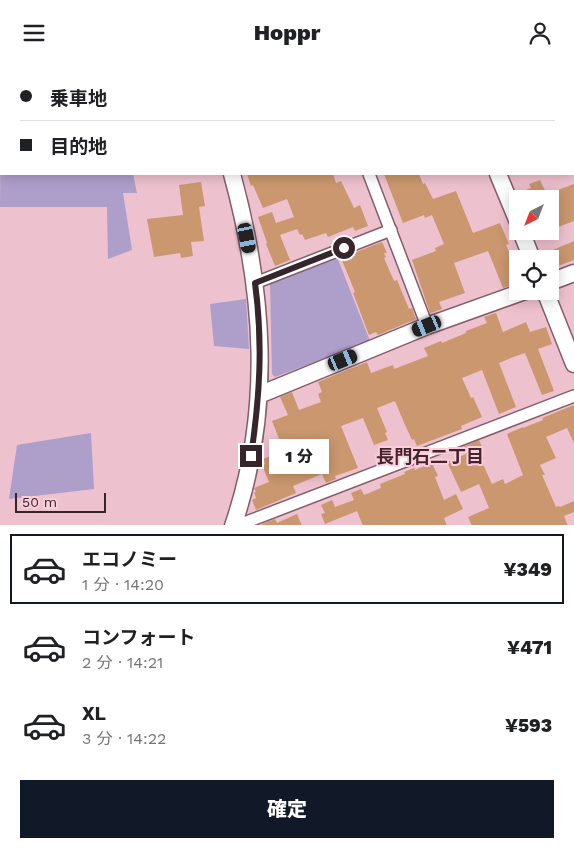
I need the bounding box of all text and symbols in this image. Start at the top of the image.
icon: menu [20,19,48,47]
icon: person [526,19,554,47]
text: Hoppr [254,20,320,45]
text: 乗車地 [50,87,107,110]
text: 目的地 [50,135,107,158]
north arrow [509,190,559,240]
map controls [509,190,559,300]
car [236,222,257,254]
route start [333,237,355,259]
button: locate [509,250,559,300]
car [410,313,443,339]
car [326,347,359,373]
callout: 1 分 [268,439,328,473]
route end [240,445,262,467]
district label: 長門石二丁目 [376,446,484,467]
text: 1 分 [285,447,313,466]
scale bar [15,491,106,514]
text: 50 m [22,494,57,510]
icon: car [22,547,67,592]
text: エコノミー [82,548,177,571]
text: ¥349 [503,558,552,581]
text: 1 分 · 14:20 [82,575,164,594]
icon: car [22,625,67,670]
text: コンフォート [82,626,195,649]
text: ¥471 [507,636,552,659]
text: 2 分 · 14:21 [82,653,163,672]
text: XL [82,702,106,725]
icon: car [22,703,67,748]
text: ¥593 [505,714,552,737]
text: 3 分 · 14:22 [82,729,166,748]
button: 確定 [20,780,554,838]

